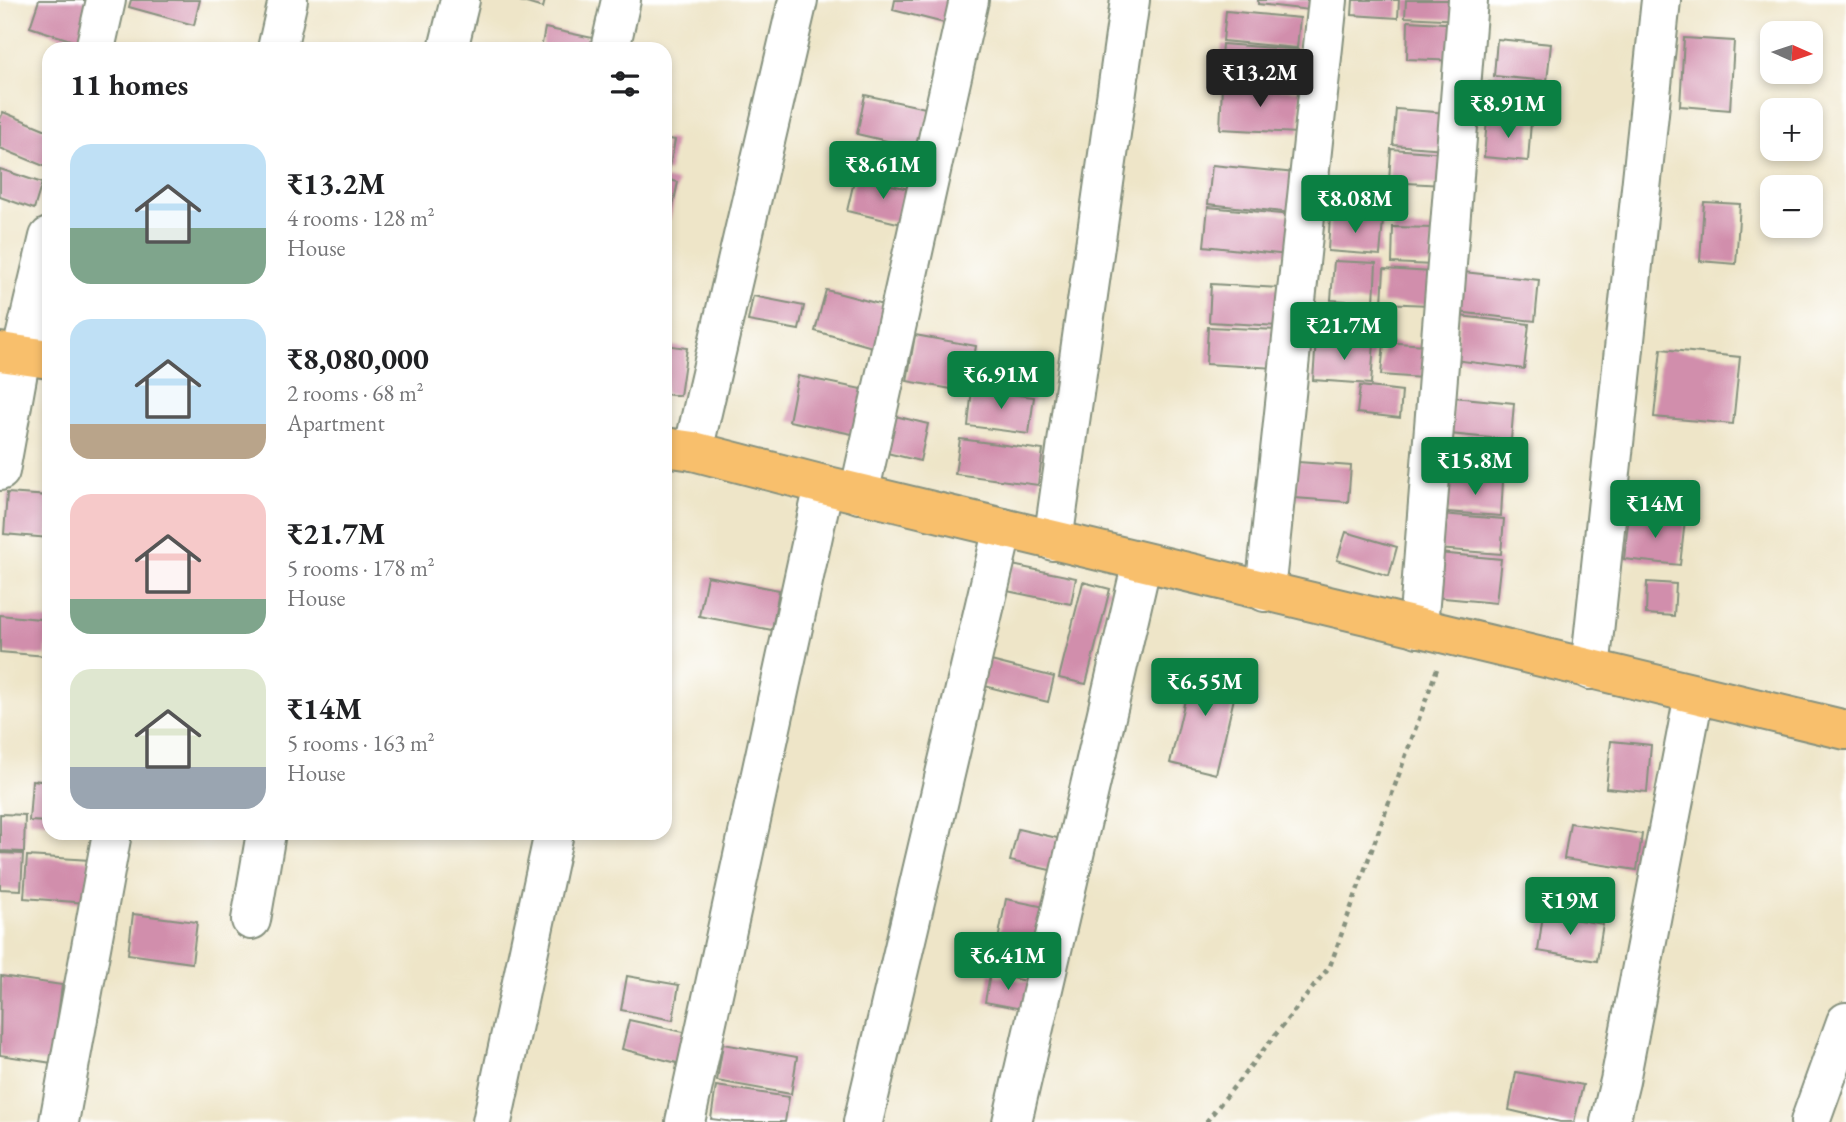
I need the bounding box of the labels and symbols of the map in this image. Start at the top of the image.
north arrow [1760,21,1824,84]
pin: ₹13.2M [1203,50,1317,109]
pin: ₹8.91M [1451,80,1565,140]
pin: ₹8.61M [826,142,940,201]
pin: ₹8.08M [1298,176,1412,235]
pin: ₹21.7M [1287,302,1401,362]
pin: ₹6.91M [944,352,1058,411]
pin: ₹15.8M [1418,438,1532,497]
pin: ₹14M [1614,480,1696,540]
pin: ₹6.55M [1148,658,1262,718]
pin: ₹19M [1529,878,1611,937]
pin: ₹6.41M [951,932,1065,992]

